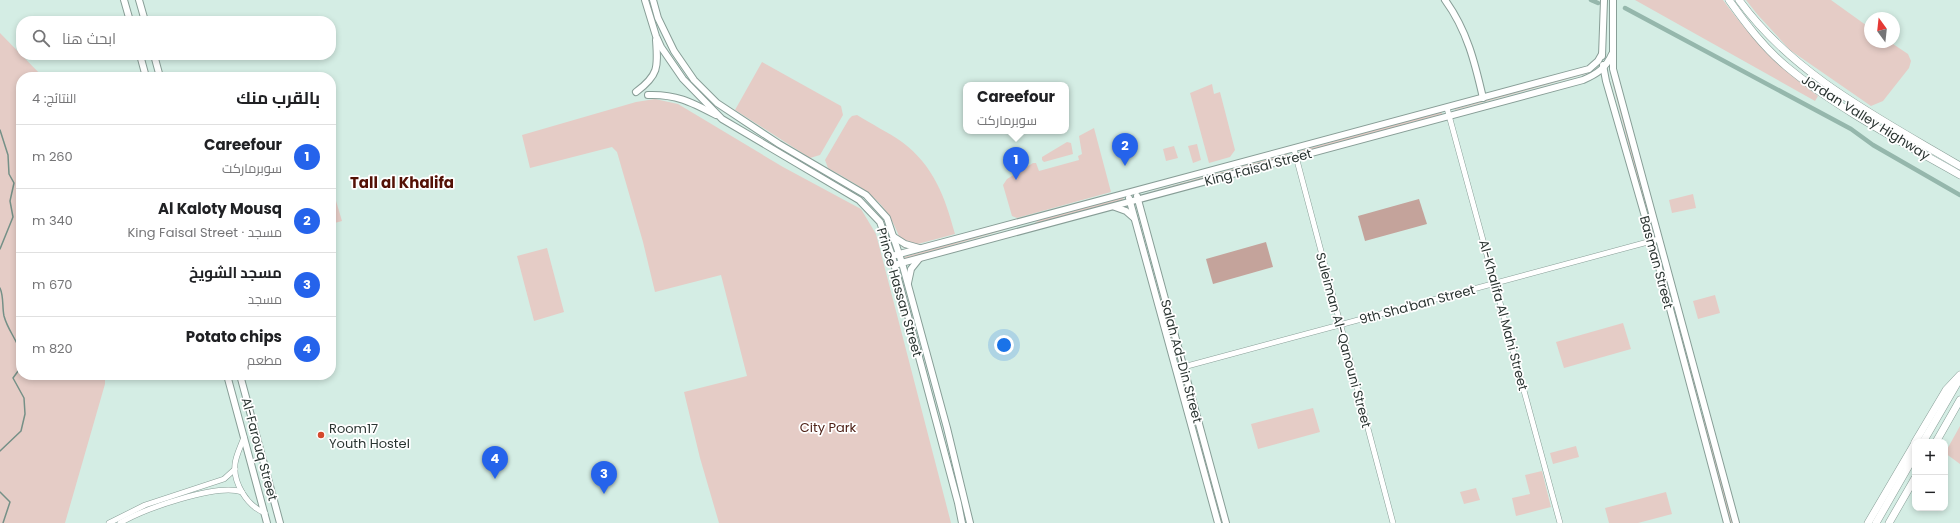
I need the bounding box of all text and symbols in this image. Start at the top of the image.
north arrow [1864,12,1900,48]
search box [16,16,336,60]
icon: search [30,27,52,49]
text: ابحث هنا [62,28,116,49]
street label: Jordan Valley Highway [1798,70,1934,165]
popup [963,82,1069,134]
text: بالقرب منك [236,86,320,110]
text: Careefour [977,86,1055,107]
text: النتائج: 4 [32,89,77,108]
text: سوبرماركت [977,111,1037,130]
pin: 2 [1112,133,1138,166]
text: Careefour [204,134,282,155]
street label: King Faisal Street [1202,144,1314,191]
text: 260 m [32,147,73,166]
text: 1 [305,147,309,166]
pin: 1 [1003,147,1029,180]
text: سوبرماركت [222,159,282,178]
district label: Tall al Khalifa [350,172,454,193]
text: Al Kaloty Mousq [158,198,282,219]
text: 340 m [32,211,73,230]
text: 2 [303,211,311,230]
street label: Basman Street [1635,214,1678,311]
text: مسجد · King Faisal Street [128,223,282,242]
street label: Prince Hassan Street [872,225,927,359]
street label: Al-Khalifa Al Mahi Street [1474,238,1533,393]
street label: Suleiman Al-Qanouni Street [1311,250,1376,430]
text: مسجد الشويخ [189,262,282,283]
text: 670 m [32,275,72,294]
text: 3 [303,275,311,294]
street label: 9th Sha'ban Street [1357,280,1477,329]
text: مسجد [248,290,282,309]
street label: Salah Ad-Din Street [1156,297,1207,425]
text: Potato chips [186,326,282,347]
your location [994,335,1014,355]
text: 820 m [32,339,73,358]
text: 4 [303,339,311,358]
text: مطعم [247,351,282,370]
street label: Al-Farouq Street [237,395,283,503]
park label: City Park [800,418,857,437]
place label: Room17 Youth Hostel [329,419,410,453]
marker: Room17 Youth Hostel [316,430,326,440]
map controls [1912,439,1948,511]
button: + [1912,439,1948,475]
pin: 4 [482,446,508,479]
pin: 3 [591,461,617,494]
button: − [1912,475,1948,511]

